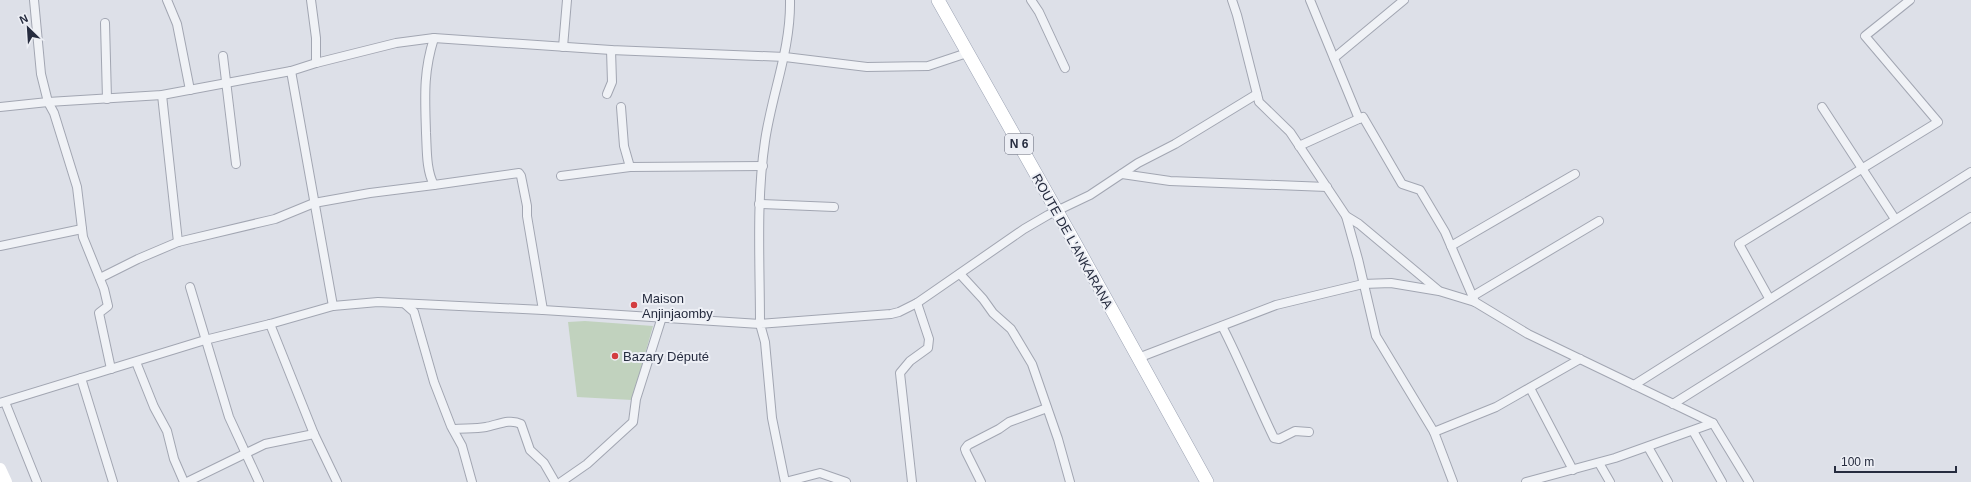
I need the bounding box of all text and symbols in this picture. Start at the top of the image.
north arrow [8,8,48,48]
text: N [18,12,30,26]
road number: N 6 [1005,134,1033,154]
street label: ROUTE DE L'ANKARANA [1029,171,1116,312]
place label: Maison Anjinjaomby [642,291,713,321]
marker: Maison Anjinjaomby [629,300,639,310]
place label: Bazary Député [623,349,709,364]
marker: Bazary Député [610,351,620,361]
scale bar [1835,448,1956,474]
text: 100 m [1841,455,1874,469]

